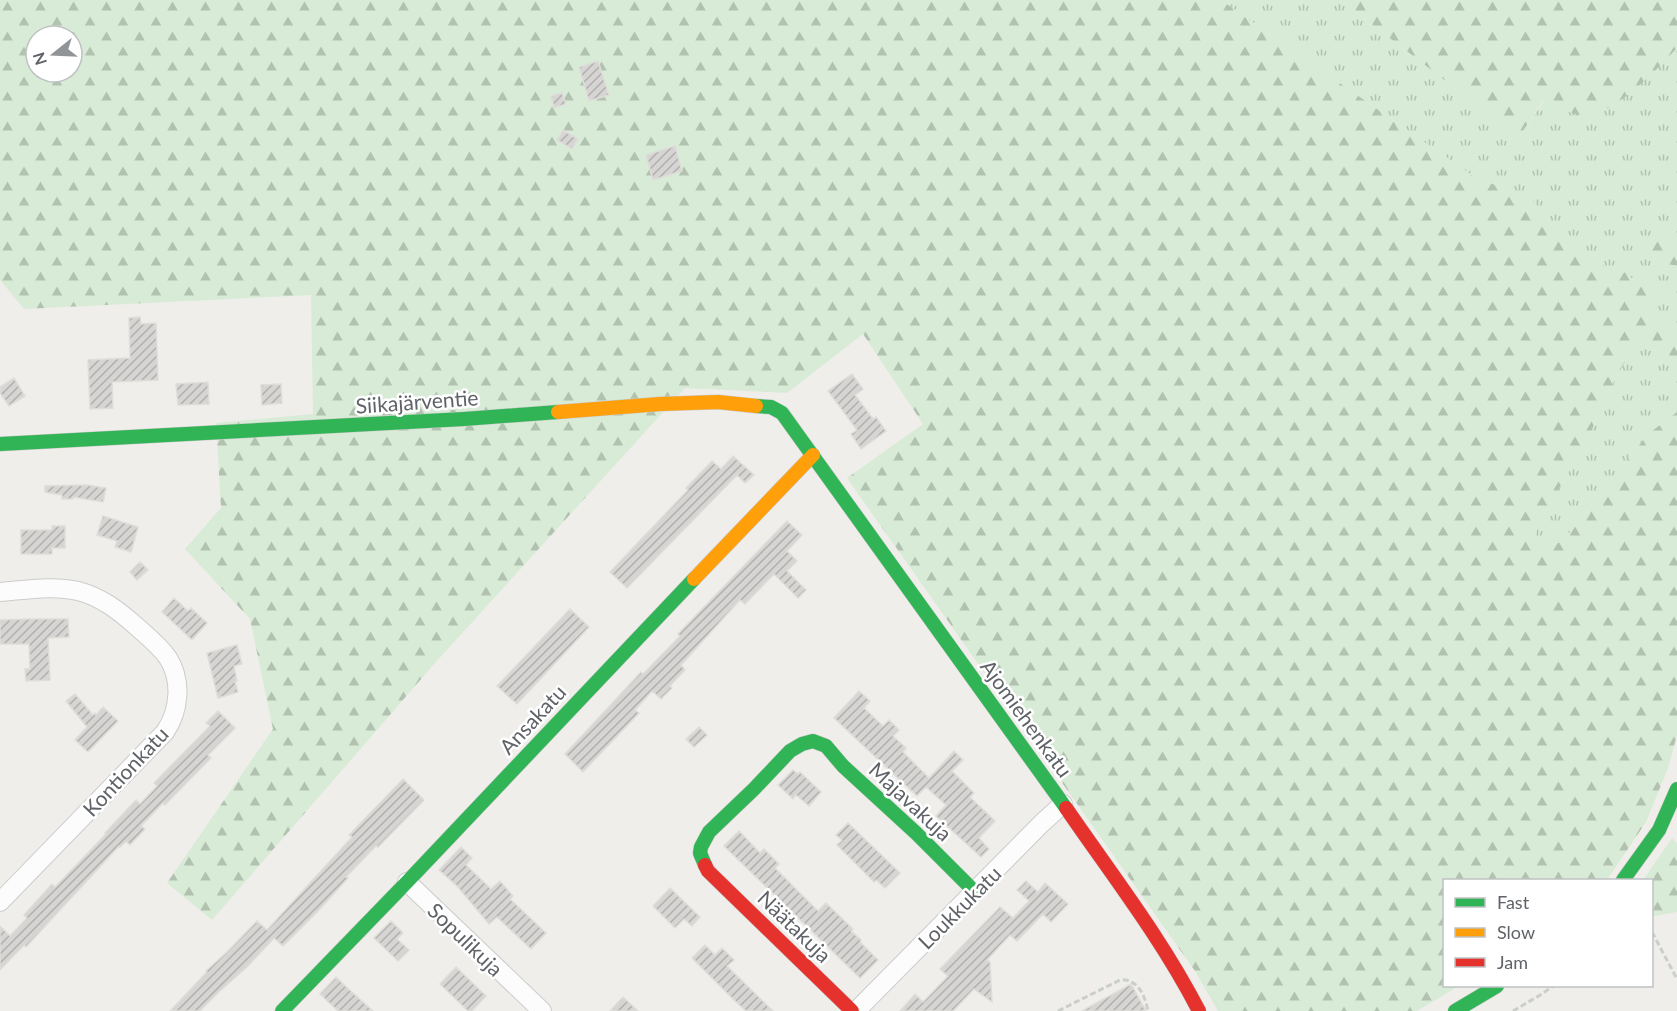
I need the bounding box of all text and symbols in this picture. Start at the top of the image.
north arrow [24,24,84,84]
text: N [28,50,50,68]
street label: Siikajärventie [355,384,479,418]
street label: Ajomiehenkatu [976,654,1078,782]
street label: Ansakatu [494,679,570,759]
street label: Kontionkatu [77,721,173,821]
street label: Majavakuja [865,756,957,846]
street label: Loukkukatu [912,860,1006,954]
legend [1443,879,1653,987]
street label: Näätakuja [753,885,837,967]
text: Fast [1497,891,1530,913]
street label: Sopulikuja [423,897,509,981]
text: Slow [1497,921,1535,943]
text: Jam [1497,951,1528,973]

